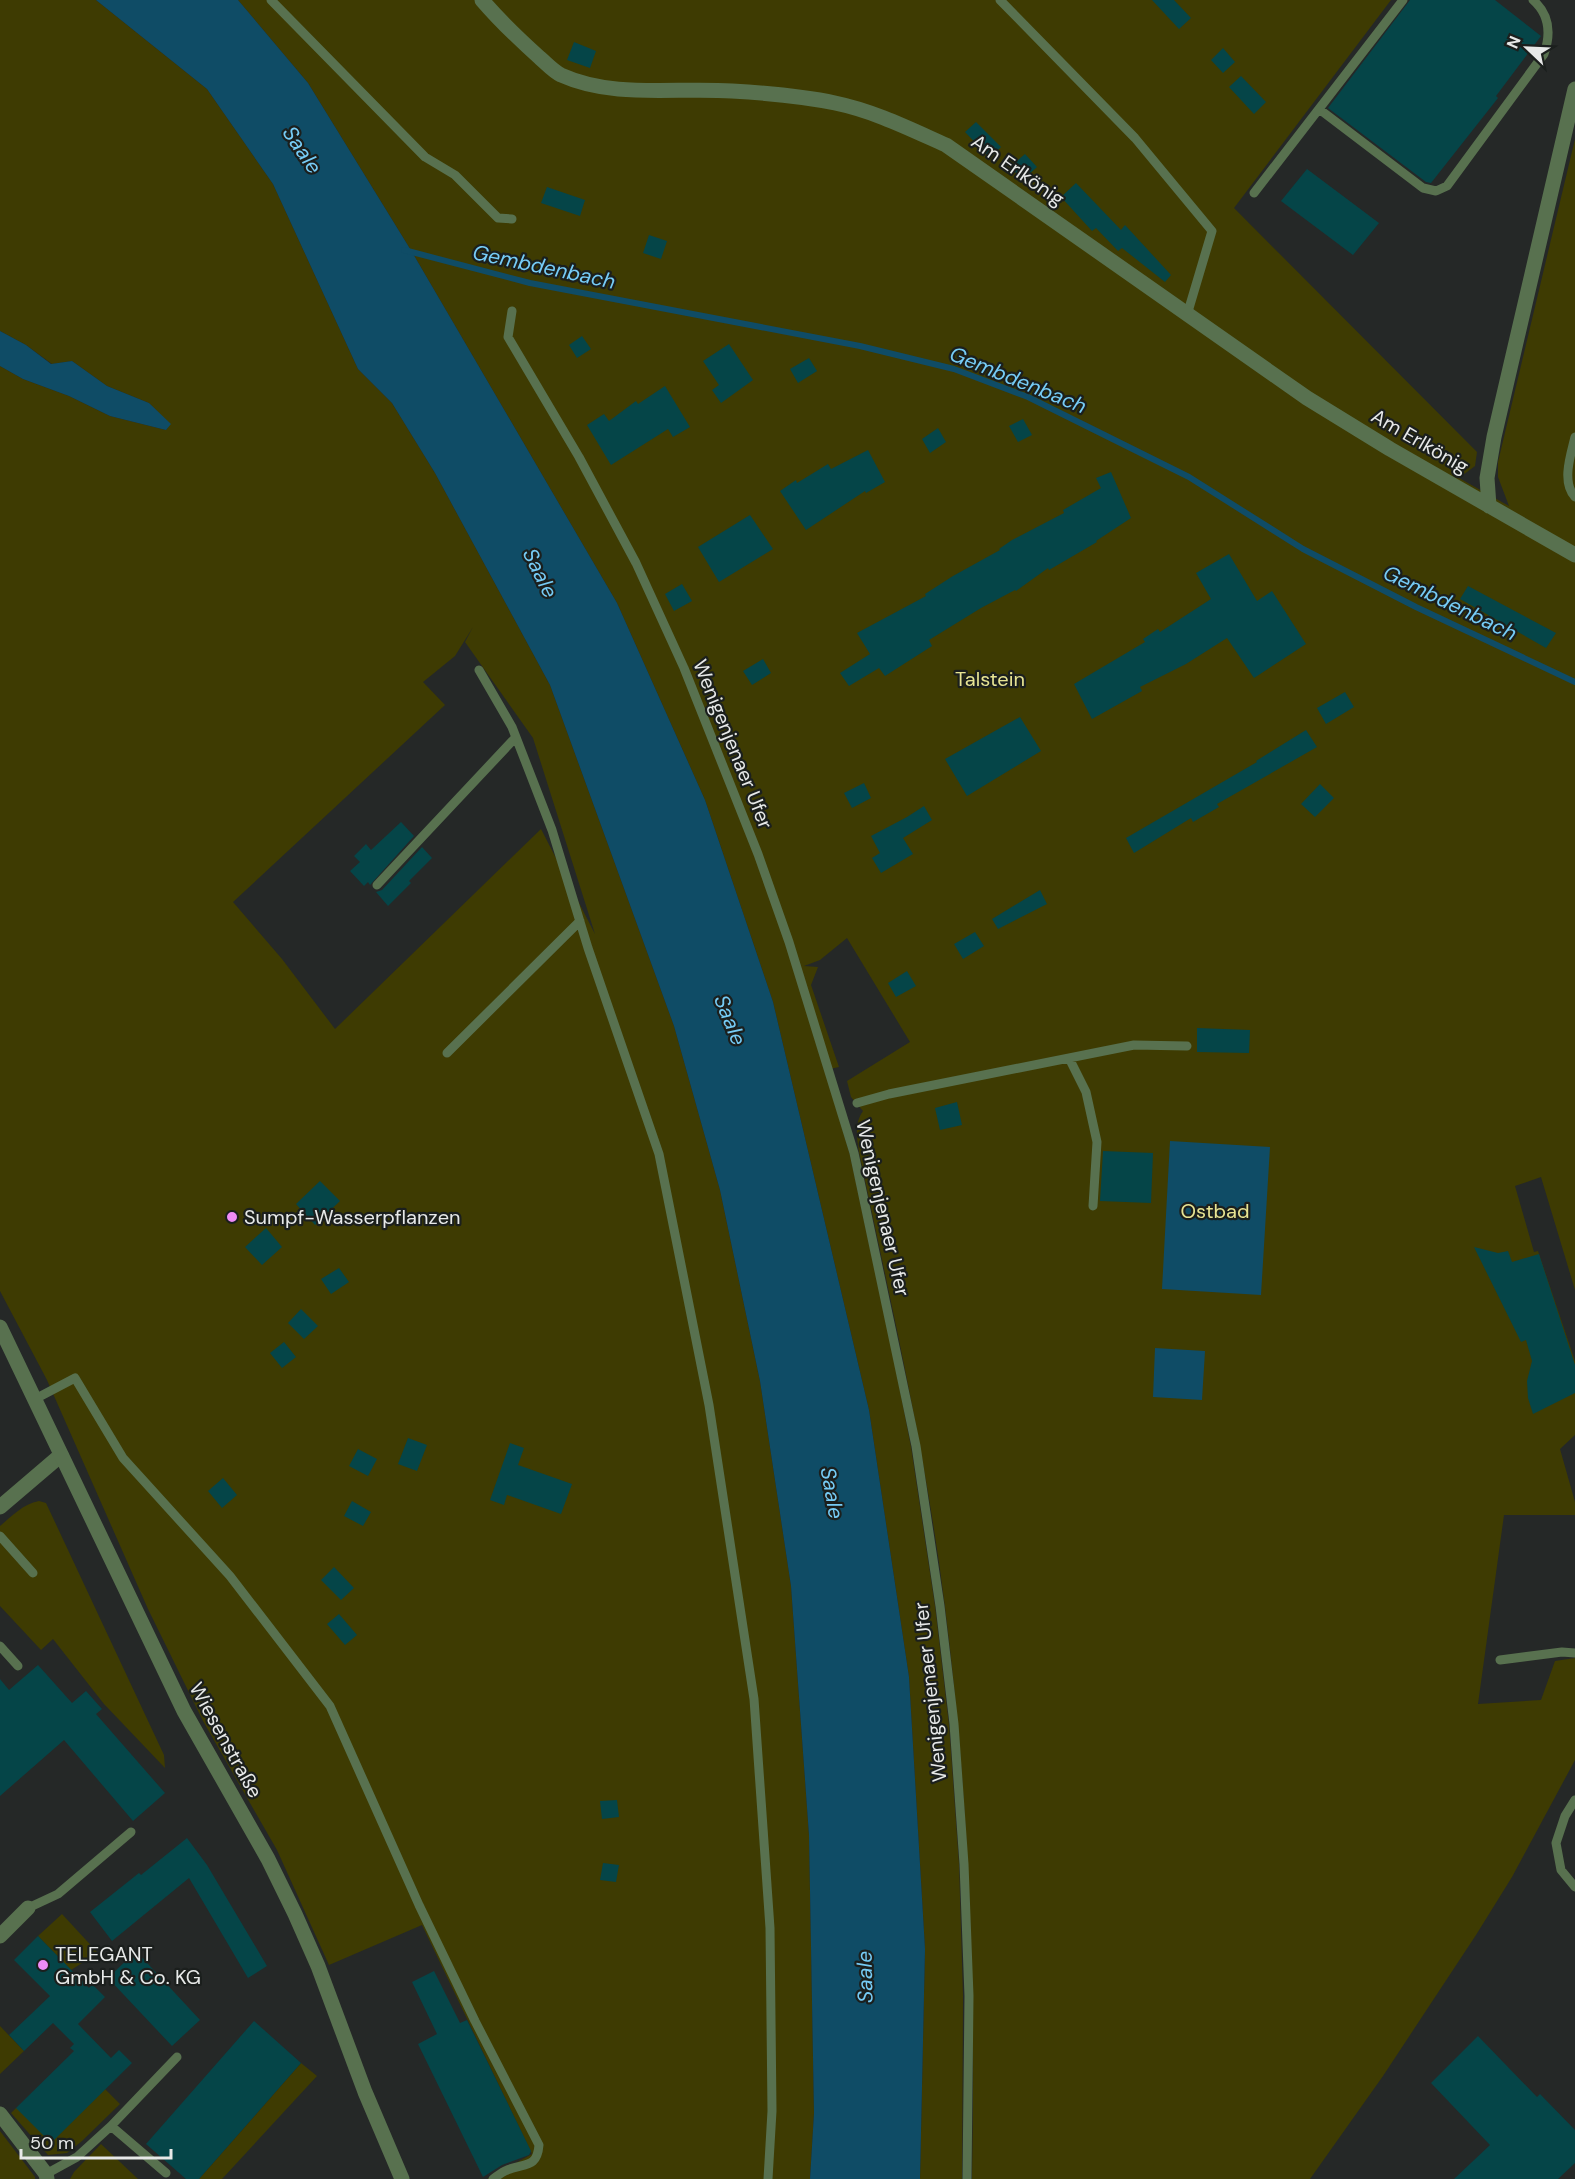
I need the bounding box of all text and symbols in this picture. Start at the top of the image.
north arrow [1497,18,1557,78]
text: N [1502,33,1526,52]
water label: Saale [276,121,328,179]
street label: Am Erlkönig [966,128,1070,212]
water label: Gembdenbach [470,238,618,296]
water label: Gembdenbach [945,340,1091,420]
street label: Am Erlkönig [1367,403,1473,479]
water label: Saale [516,543,564,603]
water label: Gembdenbach [1379,559,1521,647]
street label: Wenigenjenaer Ufer [687,655,779,833]
park label: Talstein [955,666,1025,692]
water label: Saale [707,991,753,1049]
street label: Wenigenjenaer Ufer [850,1117,916,1299]
park label: Ostbad [1181,1198,1249,1224]
place label: Sumpf-Wasserpflanzen [244,1204,460,1230]
marker: Sumpf-Wasserpflanzen [225,1210,239,1224]
water label: Saale [814,1465,850,1521]
street label: Wenigenjenaer Ufer [908,1601,952,1783]
street label: Wiesenstraße [183,1678,269,1802]
place label: TELEGANT GmbH & Co. KG [55,1941,201,1990]
water label: Saale [851,1951,879,2003]
marker: TELEGANT GmbH & Co. KG [36,1958,50,1972]
scale bar [21,2122,171,2160]
text: 50 m [30,2131,74,2155]

